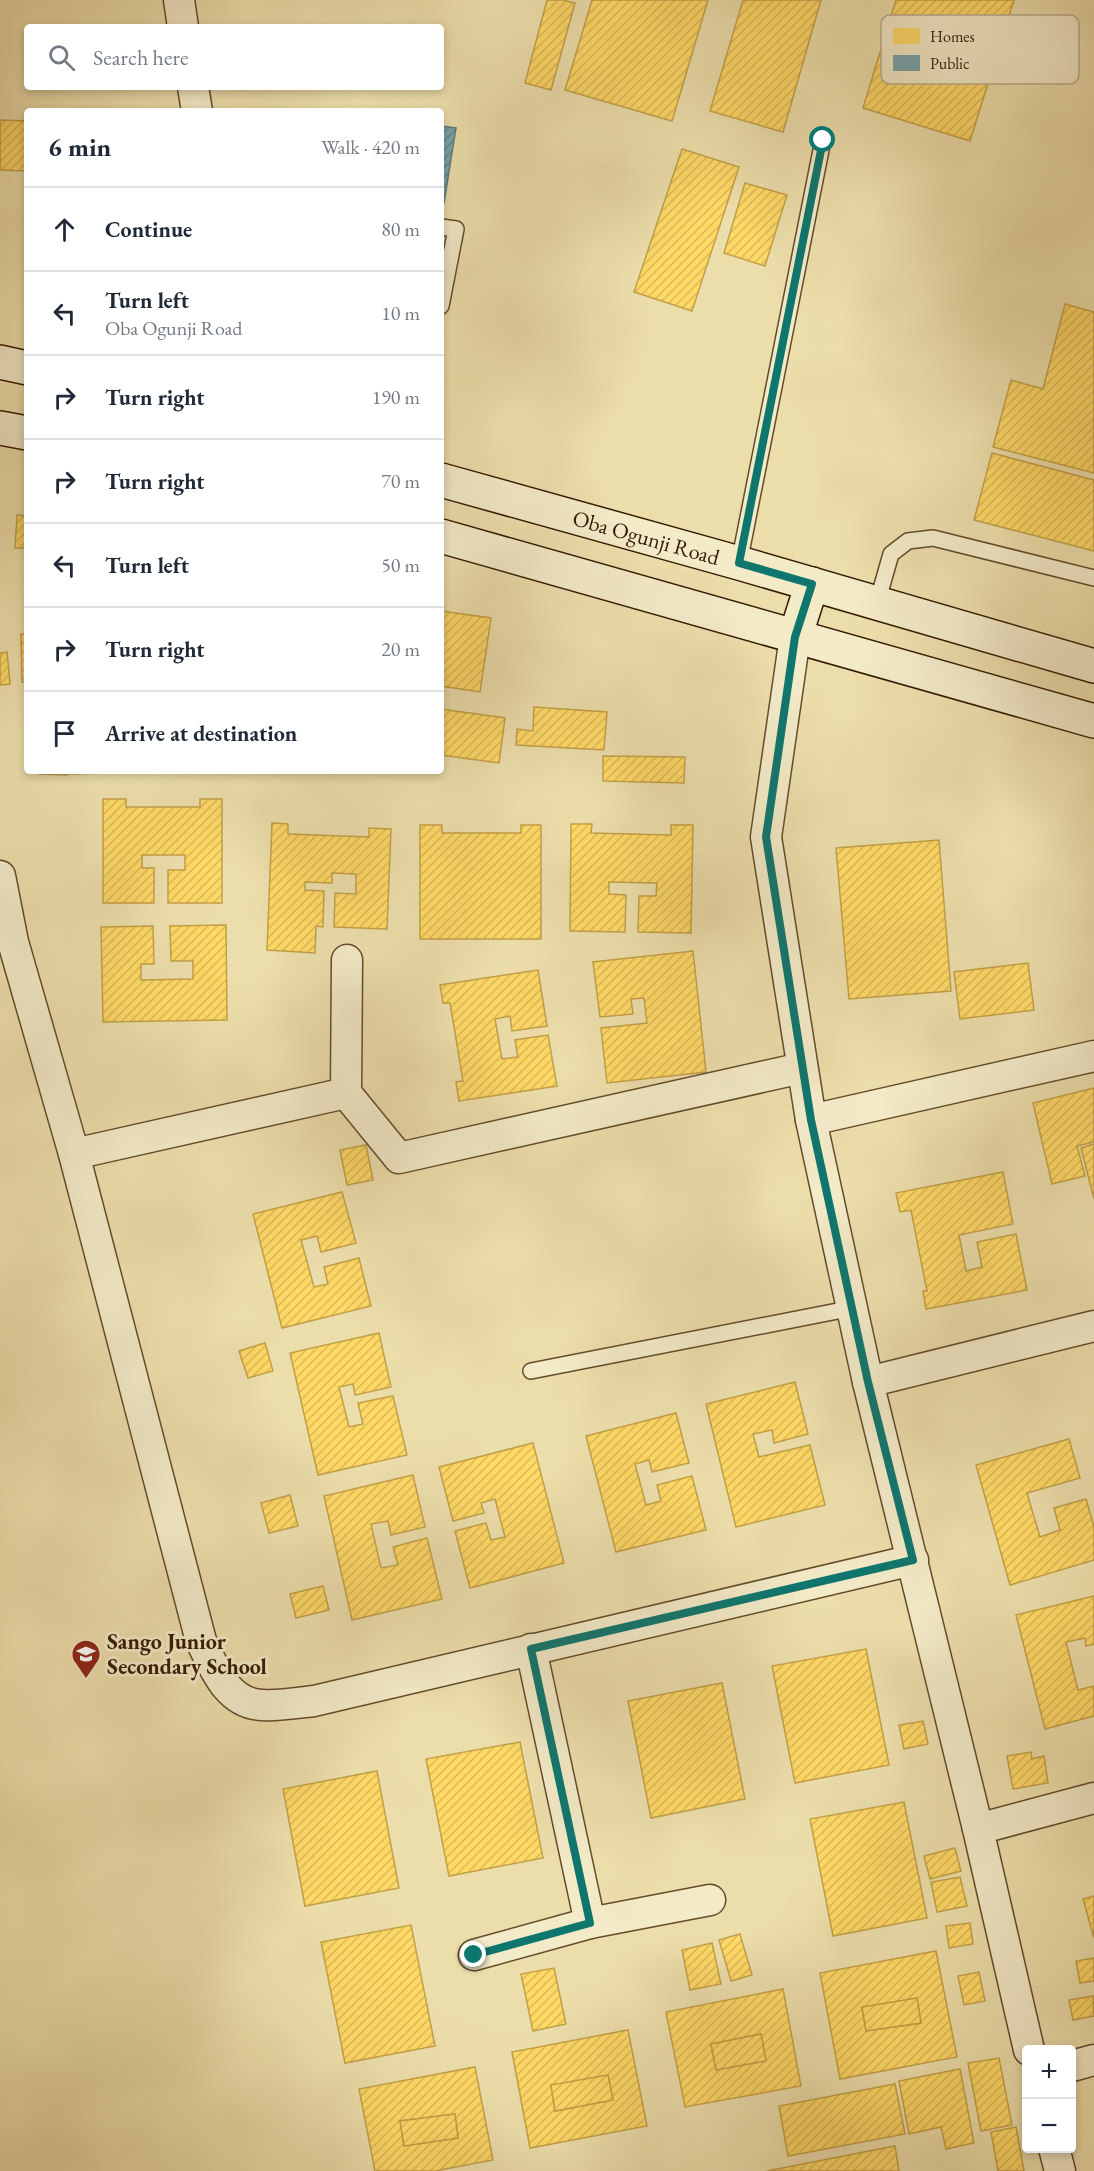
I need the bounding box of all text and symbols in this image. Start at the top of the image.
legend [881,15,1079,84]
search box [24,24,444,90]
text: Homes [930,26,975,47]
icon: search [45,41,78,74]
text: Search here [93,43,188,72]
text: Public [930,53,970,74]
route start [809,126,835,152]
text: 6 min [48,130,111,164]
text: Walk · 420 m [321,134,420,160]
icon: ahead [48,213,81,246]
text: Continue [105,215,192,244]
text: 80 m [381,216,420,242]
text: Turn left [105,286,189,315]
icon: left [48,297,81,330]
text: 10 m [381,300,420,326]
text: Oba Ogunji Road [105,315,242,341]
icon: right [48,381,81,414]
text: Turn right [105,383,204,412]
text: 190 m [372,384,420,410]
icon: right [48,465,81,498]
text: Turn right [105,467,204,496]
text: 70 m [381,468,420,494]
street label: Oba Ogunji Road [569,503,724,572]
icon: left [48,549,81,582]
text: Turn left [105,551,189,580]
text: 50 m [381,552,420,578]
icon: right [48,633,81,666]
text: Turn right [105,635,204,664]
text: 20 m [381,636,420,662]
icon: arrive [48,717,81,750]
text: Arrive at destination [105,719,297,748]
place label: Sango Junior Secondary School [107,1627,267,1681]
school or university icon: Sango Junior Secondary School [70,1638,102,1680]
route end [460,1941,486,1967]
map controls [1022,2045,1076,2153]
button: + [1022,2045,1076,2099]
button: − [1022,2099,1076,2153]

